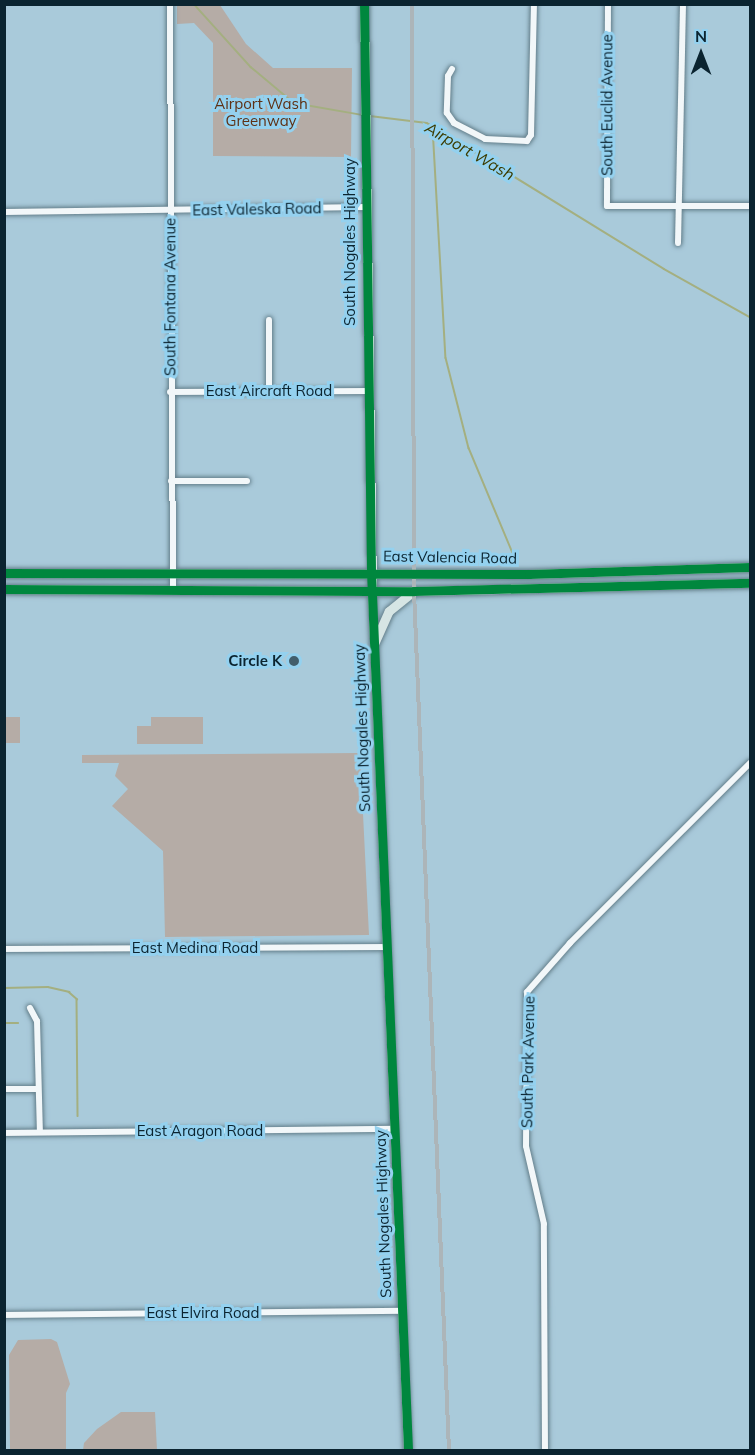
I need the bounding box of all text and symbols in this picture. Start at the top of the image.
north arrow [671,24,731,84]
text: N [695,26,707,46]
street label: South Euclid Avenue [598,34,616,176]
park label: Airport Wash Greenway [214,94,308,129]
water label: Airport Wash [422,118,518,184]
street label: South Nogales Highway [341,158,359,326]
street label: East Valeska Road [192,199,322,219]
street label: South Fontana Avenue [161,218,179,376]
street label: East Aircraft Road [206,382,332,400]
street label: East Valencia Road [383,547,517,567]
street label: South Nogales Highway [350,644,374,812]
place label: Circle K [228,652,282,670]
marker: Circle K [287,654,301,668]
street label: East Medina Road [132,939,258,957]
street label: South Park Avenue [518,996,538,1128]
street label: East Aragon Road [137,1122,263,1140]
street label: South Nogales Highway [371,1130,395,1298]
street label: East Elvira Road [146,1304,260,1322]

